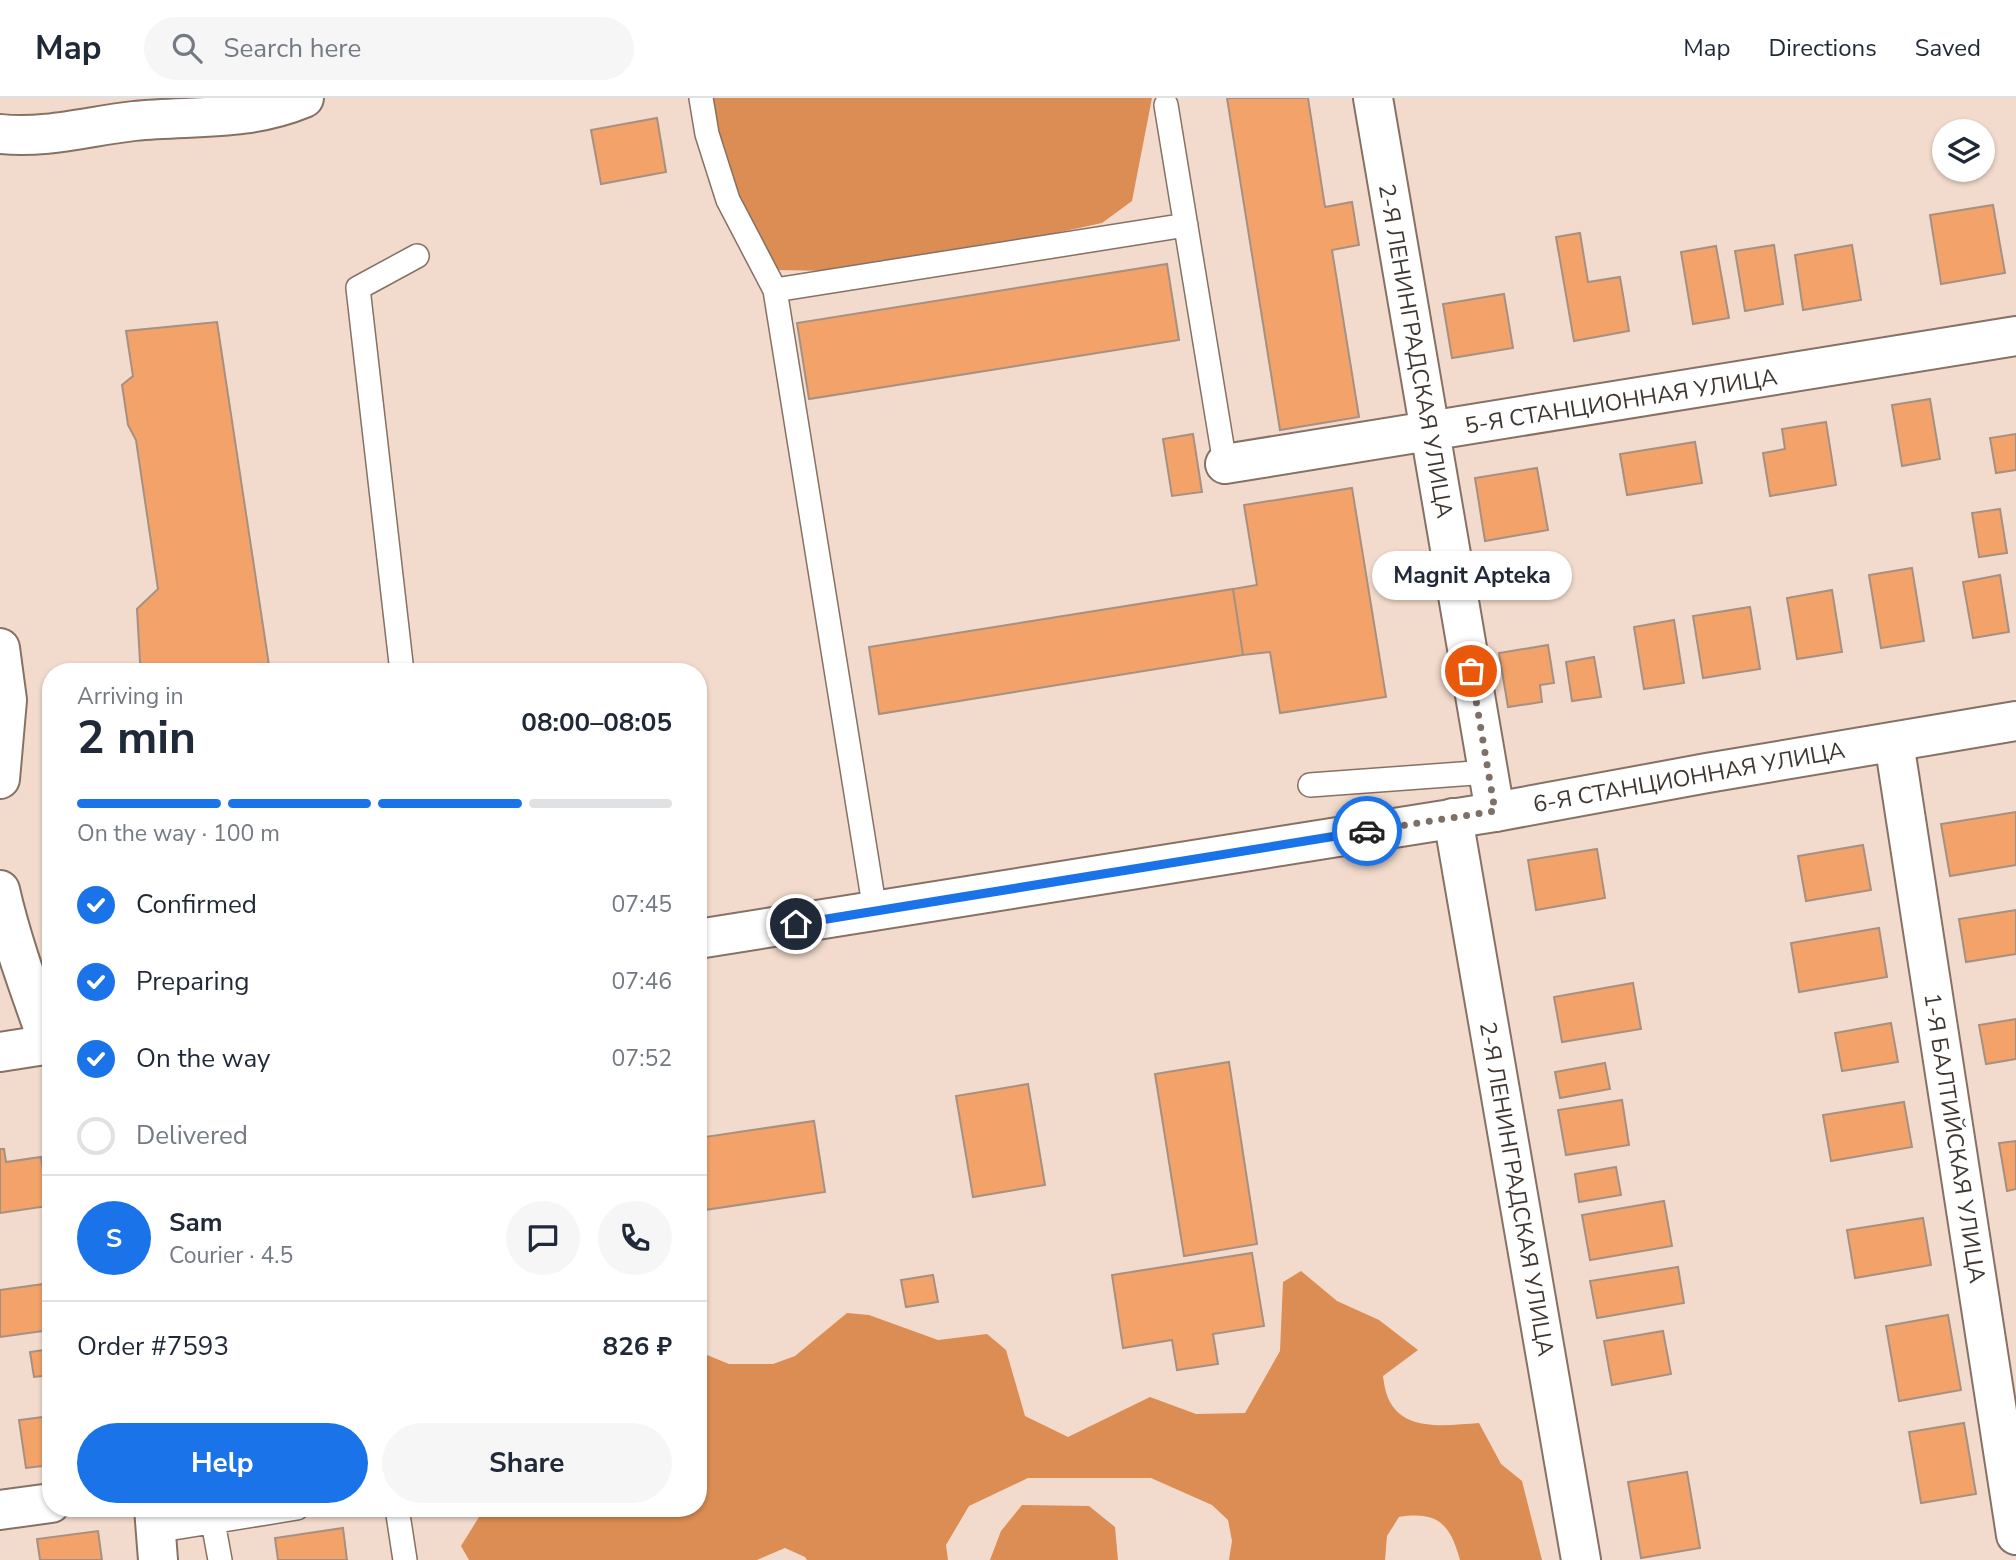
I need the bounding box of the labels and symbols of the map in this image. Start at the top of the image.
street label: 2-Я ЛЕНИНГРАДСКАЯ УЛИЦА [1371,181,1460,521]
street label: 5-Я СТАНЦИОННАЯ УЛИЦА [1463,361,1780,442]
callout: Magnit Apteka [1371,552,1571,601]
pin [1441,641,1501,701]
street label: 6-Я СТАНЦИОННАЯ УЛИЦА [1531,735,1848,820]
courier [1332,796,1402,866]
pin [766,894,826,954]
street label: 1-Я БАЛТИЙСКАЯ УЛИЦА [1916,991,1993,1286]
street label: 2-Я ЛЕНИНГРАДСКАЯ УЛИЦА [1472,1019,1561,1359]

